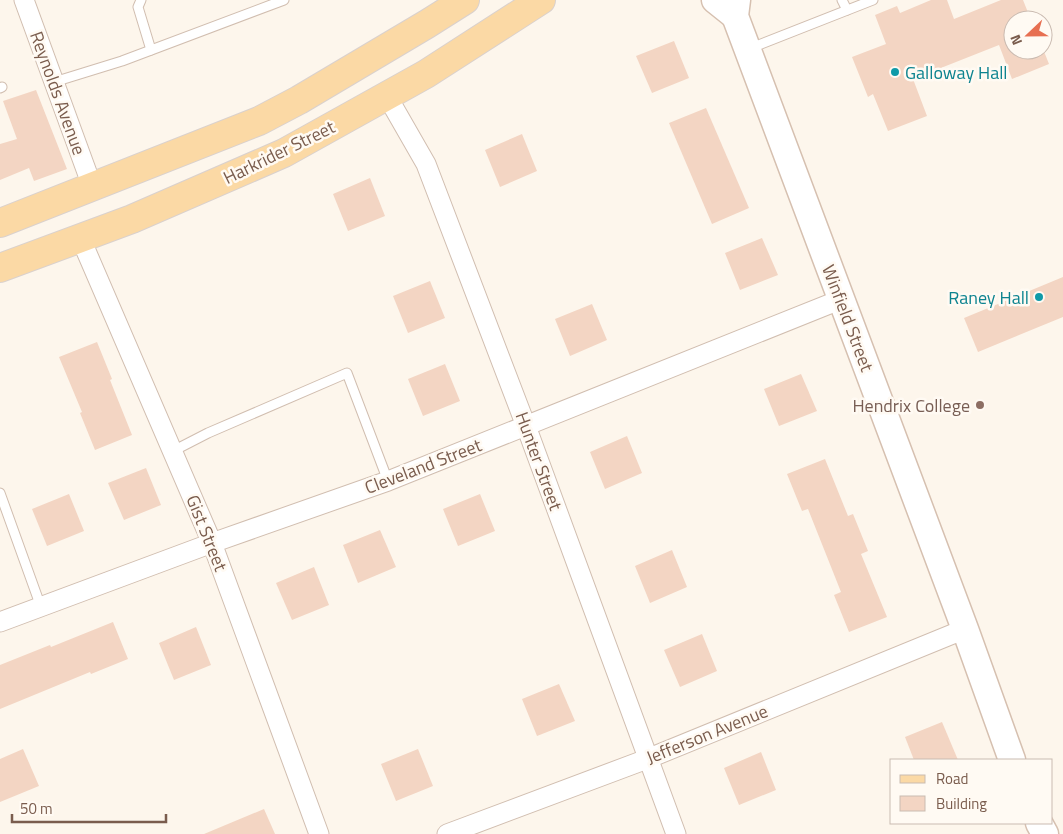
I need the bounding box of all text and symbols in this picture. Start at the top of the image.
north arrow [1003,10,1053,60]
street label: Reynolds Avenue [23,27,93,159]
text: N [1004,32,1027,48]
place label: Galloway Hall [905,59,1008,86]
marker: Galloway Hall [889,66,901,78]
street label: Harkrider Street [219,113,340,191]
street label: Winfield Street [815,261,881,376]
place label: Raney Hall [948,284,1029,311]
marker: Raney Hall [1033,291,1045,303]
place label: Hendrix College [853,392,970,419]
marker: Hendrix College [974,399,986,411]
street label: Hunter Street [509,408,570,515]
street label: Cleveland Street [361,431,486,501]
street label: Gist Street [179,491,235,576]
street label: Jefferson Avenue [642,697,772,771]
legend [890,759,1053,824]
text: Road [936,767,968,790]
scale bar [12,792,166,824]
text: Building [936,792,987,815]
text: 50 m [20,797,53,820]

